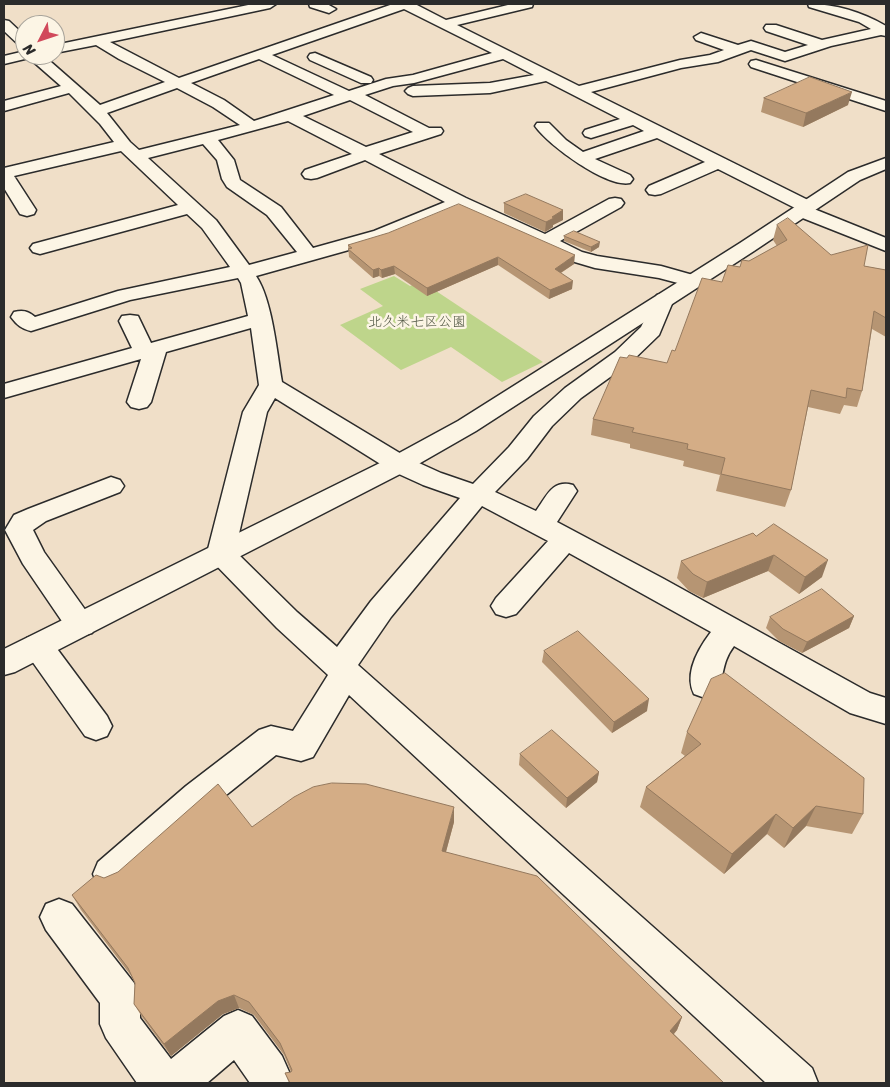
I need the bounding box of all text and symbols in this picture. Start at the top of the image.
north arrow [15,15,65,65]
text: N [16,38,42,61]
park label: 北久米七区公園 [368,314,466,330]

